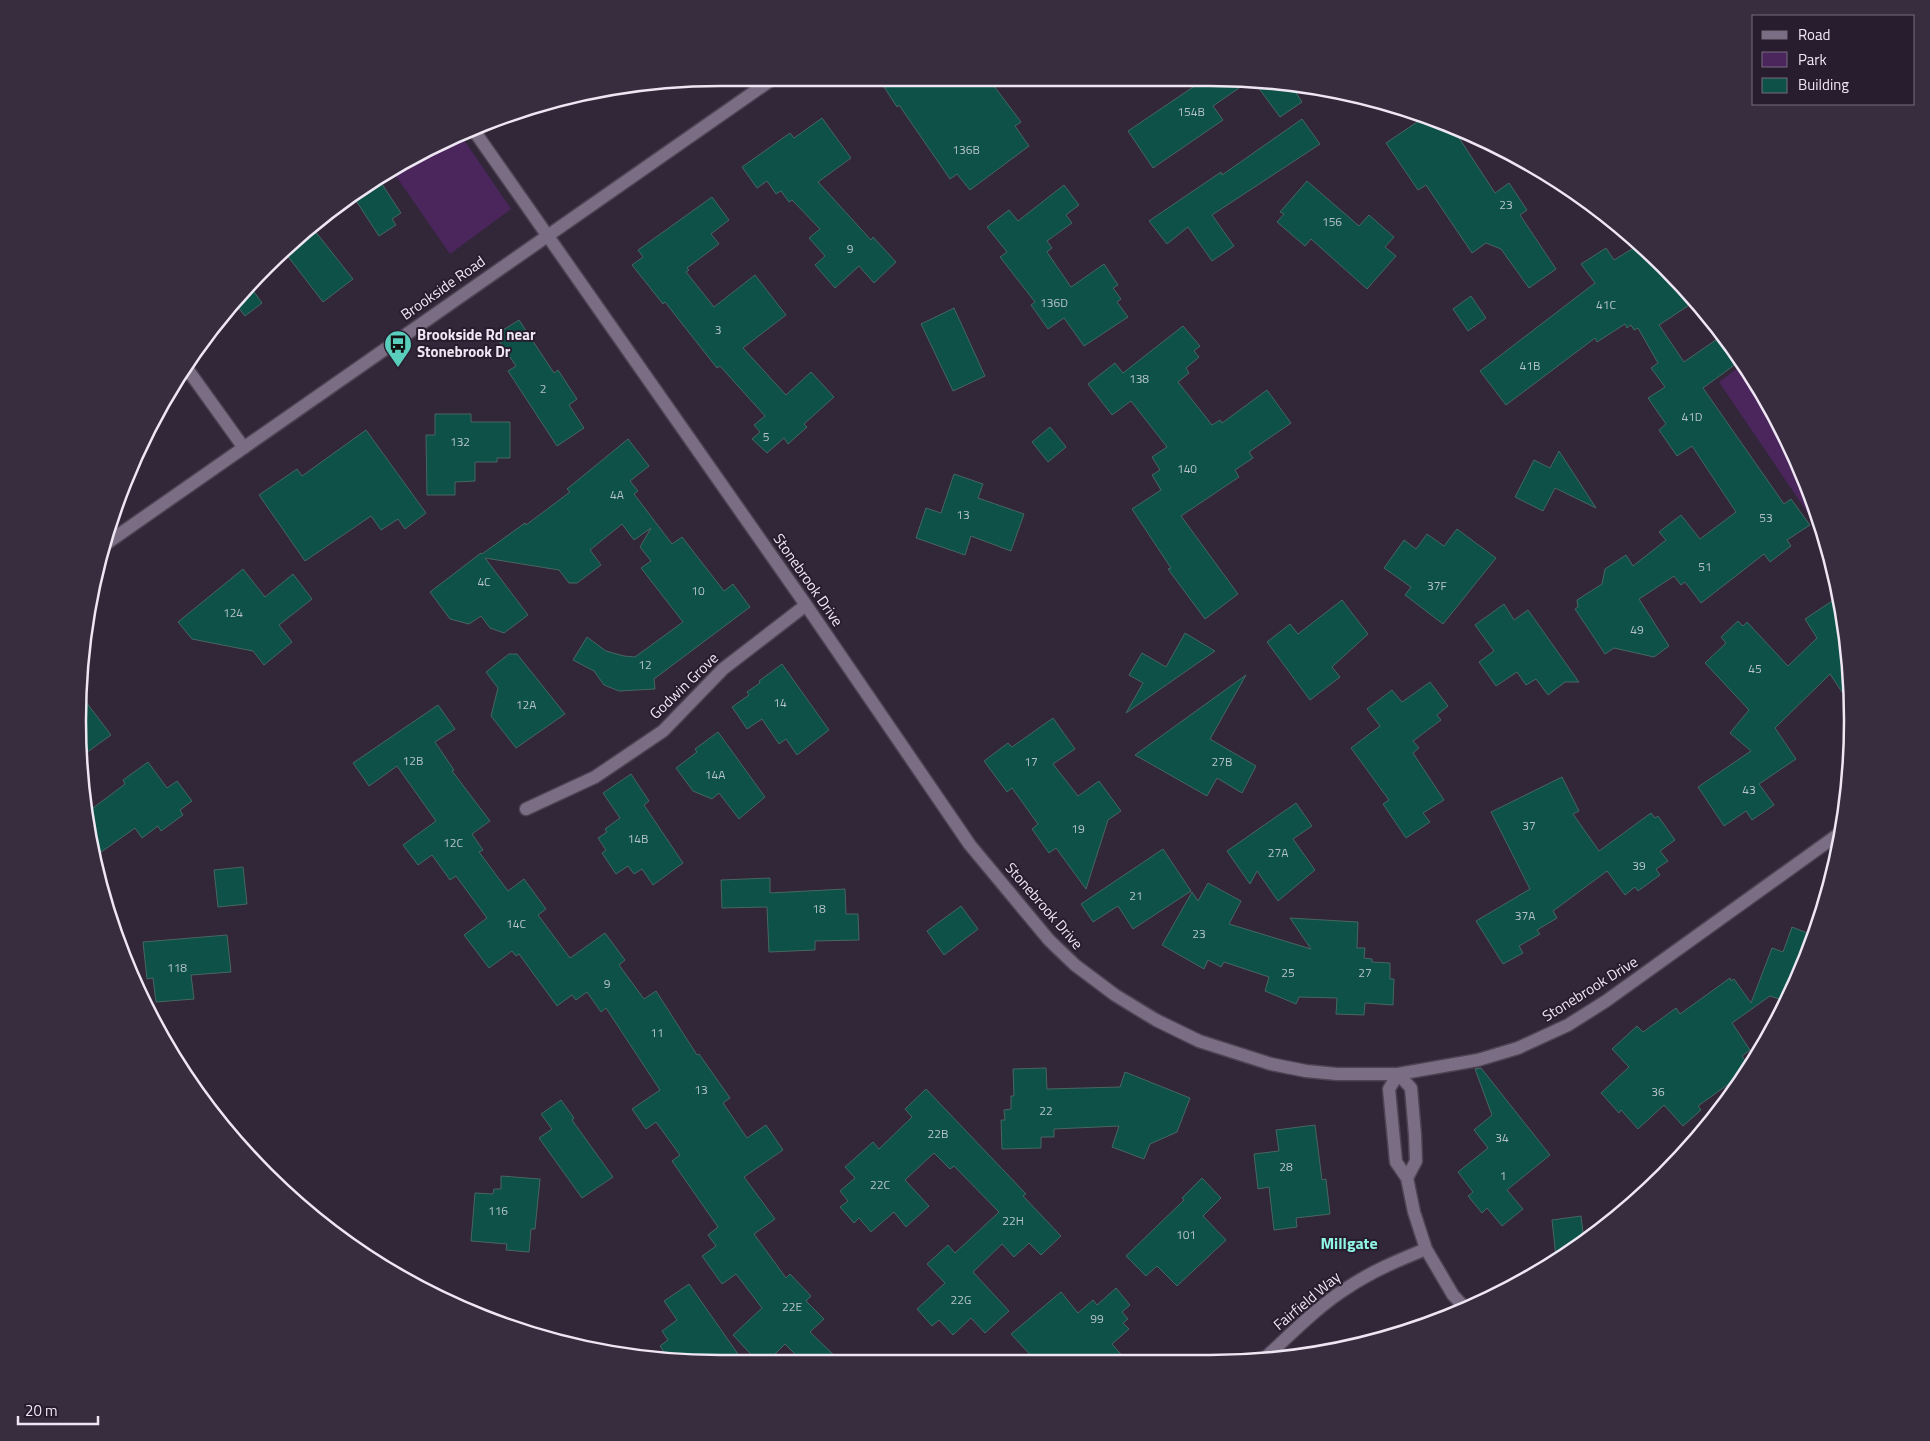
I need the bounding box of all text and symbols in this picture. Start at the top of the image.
legend [1752,15,1915,105]
text: Road [1798,23,1830,46]
text: Park [1798,48,1827,71]
text: Building [1798,73,1849,96]
house number: 154B [1177,102,1205,121]
house number: 136B [952,140,980,159]
house number: 23 [1499,195,1513,214]
house number: 156 [1322,212,1342,231]
house number: 9 [847,239,854,258]
street label: Brookside Road [396,250,490,325]
house number: 136D [1040,293,1068,312]
house number: 41C [1596,295,1616,314]
house number: 3 [715,320,721,339]
place label: Brookside Rd near Stonebrook Dr [417,323,536,363]
bus stop icon: Brookside Rd near Stonebrook Dr [383,329,413,368]
house number: 41B [1520,356,1540,375]
house number: 138 [1129,369,1149,388]
house number: 2 [540,379,546,398]
house number: 41D [1681,407,1703,426]
house number: 5 [763,427,770,446]
house number: 132 [450,432,470,451]
house number: 140 [1177,459,1197,478]
house number: 4A [610,485,624,504]
house number: 13 [956,505,970,524]
house number: 53 [1759,508,1773,527]
street label: Stonebrook Drive [768,529,849,631]
house number: 51 [1698,557,1712,576]
house number: 4C [477,572,491,591]
house number: 37F [1427,576,1447,595]
house number: 10 [691,581,705,600]
house number: 124 [223,603,243,622]
house number: 49 [1630,620,1644,639]
street label: Godwin Grove [644,647,723,724]
house number: 12 [638,655,652,674]
house number: 45 [1748,659,1762,678]
house number: 14 [773,693,787,712]
house number: 12A [516,695,536,714]
house number: 12B [403,751,423,770]
house number: 17 [1024,752,1038,771]
house number: 27B [1212,752,1232,771]
house number: 14A [705,765,725,784]
house number: 43 [1742,780,1756,799]
house number: 37 [1522,816,1536,835]
house number: 19 [1071,819,1085,838]
house number: 14B [628,829,648,848]
house number: 12C [443,833,463,852]
house number: 27A [1268,843,1288,862]
house number: 39 [1632,856,1646,875]
street label: Stonebrook Drive [1000,857,1089,954]
house number: 21 [1129,886,1143,905]
house number: 18 [812,899,826,918]
house number: 37A [1515,906,1535,925]
house number: 14C [506,914,526,933]
house number: 23 [1192,924,1206,943]
street label: Stonebrook Drive [1537,950,1642,1027]
house number: 118 [167,958,187,977]
house number: 25 [1281,963,1295,982]
house number: 27 [1358,963,1372,982]
house number: 9 [604,974,611,993]
house number: 11 [650,1023,664,1042]
house number: 13 [694,1080,708,1099]
house number: 36 [1651,1082,1665,1101]
house number: 22 [1039,1101,1053,1120]
house number: 22B [928,1124,948,1143]
house number: 34 [1495,1128,1509,1147]
house number: 28 [1279,1157,1293,1176]
house number: 1 [1500,1166,1506,1185]
house number: 22C [870,1175,890,1194]
house number: 116 [488,1201,508,1220]
house number: 22H [1002,1211,1024,1230]
house number: 101 [1176,1225,1196,1244]
district label: Millgate [1320,1231,1378,1255]
street label: Fairfield Way [1268,1266,1345,1336]
house number: 22G [951,1290,971,1309]
house number: 22E [782,1297,802,1316]
house number: 99 [1090,1309,1104,1328]
scale bar [18,1394,98,1426]
text: 20 m [25,1399,58,1422]

